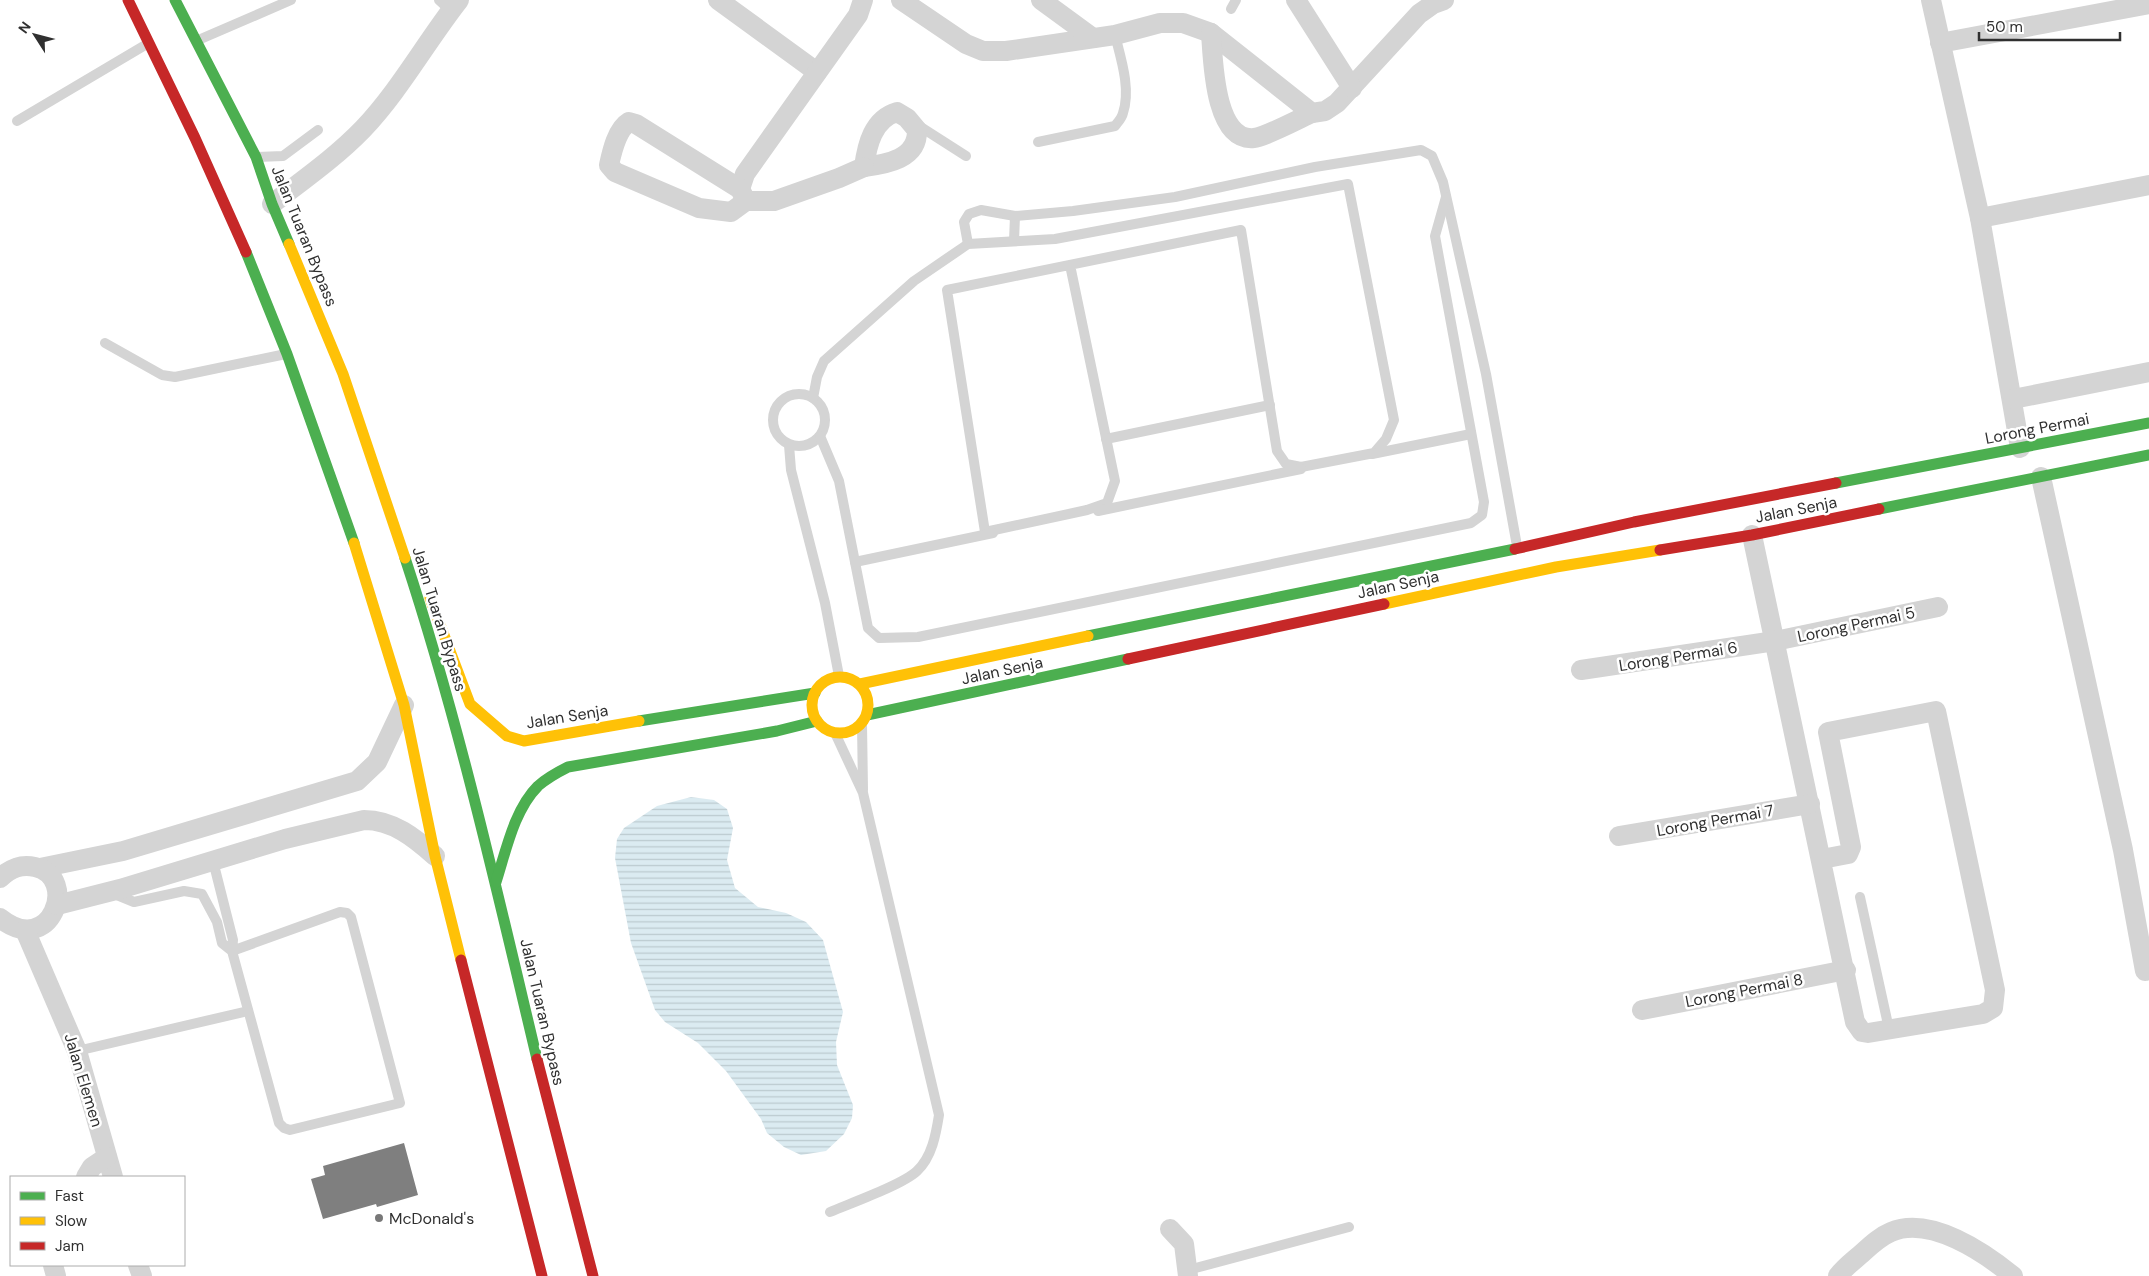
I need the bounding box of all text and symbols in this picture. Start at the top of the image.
north arrow [10,10,60,60]
scale bar [1979,10,2120,42]
text: 50 m [1986,17,2023,37]
text: N [14,18,35,37]
street label: Jalan Tuaran Bypass [267,163,342,310]
street label: Lorong Permai [1983,408,2091,449]
street label: Jalan Senja [1754,491,1839,528]
street label: Jalan Tuaran Bypass [408,544,471,694]
street label: Jalan Senja [1356,566,1441,603]
street label: Lorong Permai 5 [1795,602,1917,647]
street label: Lorong Permai 6 [1617,637,1739,676]
street label: Jalan Senja [960,652,1045,689]
street label: Jalan Senja [525,700,610,733]
street label: Lorong Permai 7 [1655,800,1775,841]
street label: Jalan Tuaran Bypass [515,937,570,1087]
street label: Lorong Permai 8 [1683,969,1805,1012]
street label: Jalan Elemen [59,1031,108,1129]
legend [10,1176,185,1266]
text: Fast [55,1186,84,1206]
place label: McDonald's [389,1208,474,1229]
text: Slow [55,1211,88,1231]
marker: McDonald's [373,1212,385,1224]
text: Jam [55,1236,84,1256]

